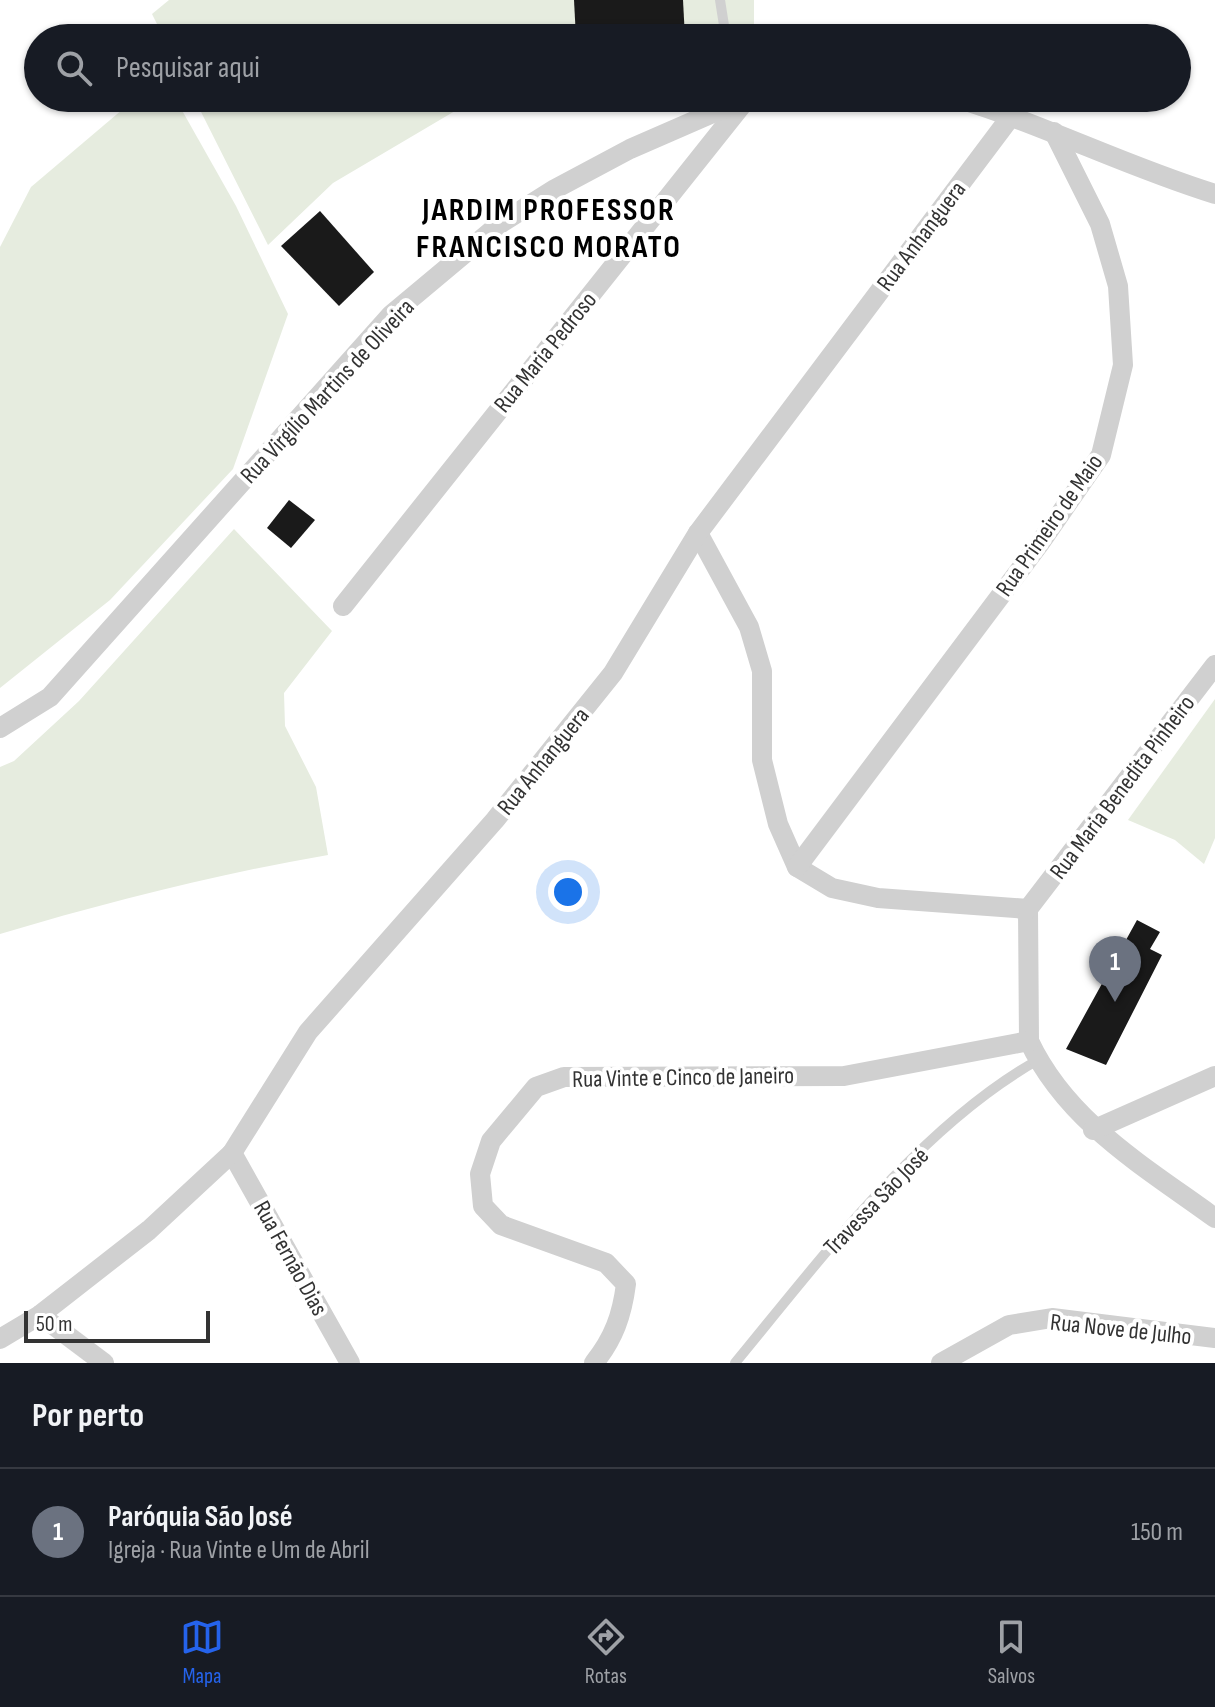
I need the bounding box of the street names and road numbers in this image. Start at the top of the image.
street label: Rua Anhanguera [871,176,972,297]
street label: Rua Maria Pedroso [488,286,603,419]
street label: Rua Virgílio Martins de Oliveira [234,293,420,490]
street label: Rua Primeiro de Maio [990,449,1109,602]
street label: Rua Maria Benedita Pinheiro [1044,690,1201,885]
street label: Rua Anhanguera [491,702,596,821]
street label: Rua Vinte e Cinco de Janeiro [572,1061,794,1094]
street label: Travessa São José [818,1141,935,1261]
street label: Rua Fernão Dias [247,1196,334,1321]
street label: Rua Nove de Julho [1049,1308,1193,1351]

